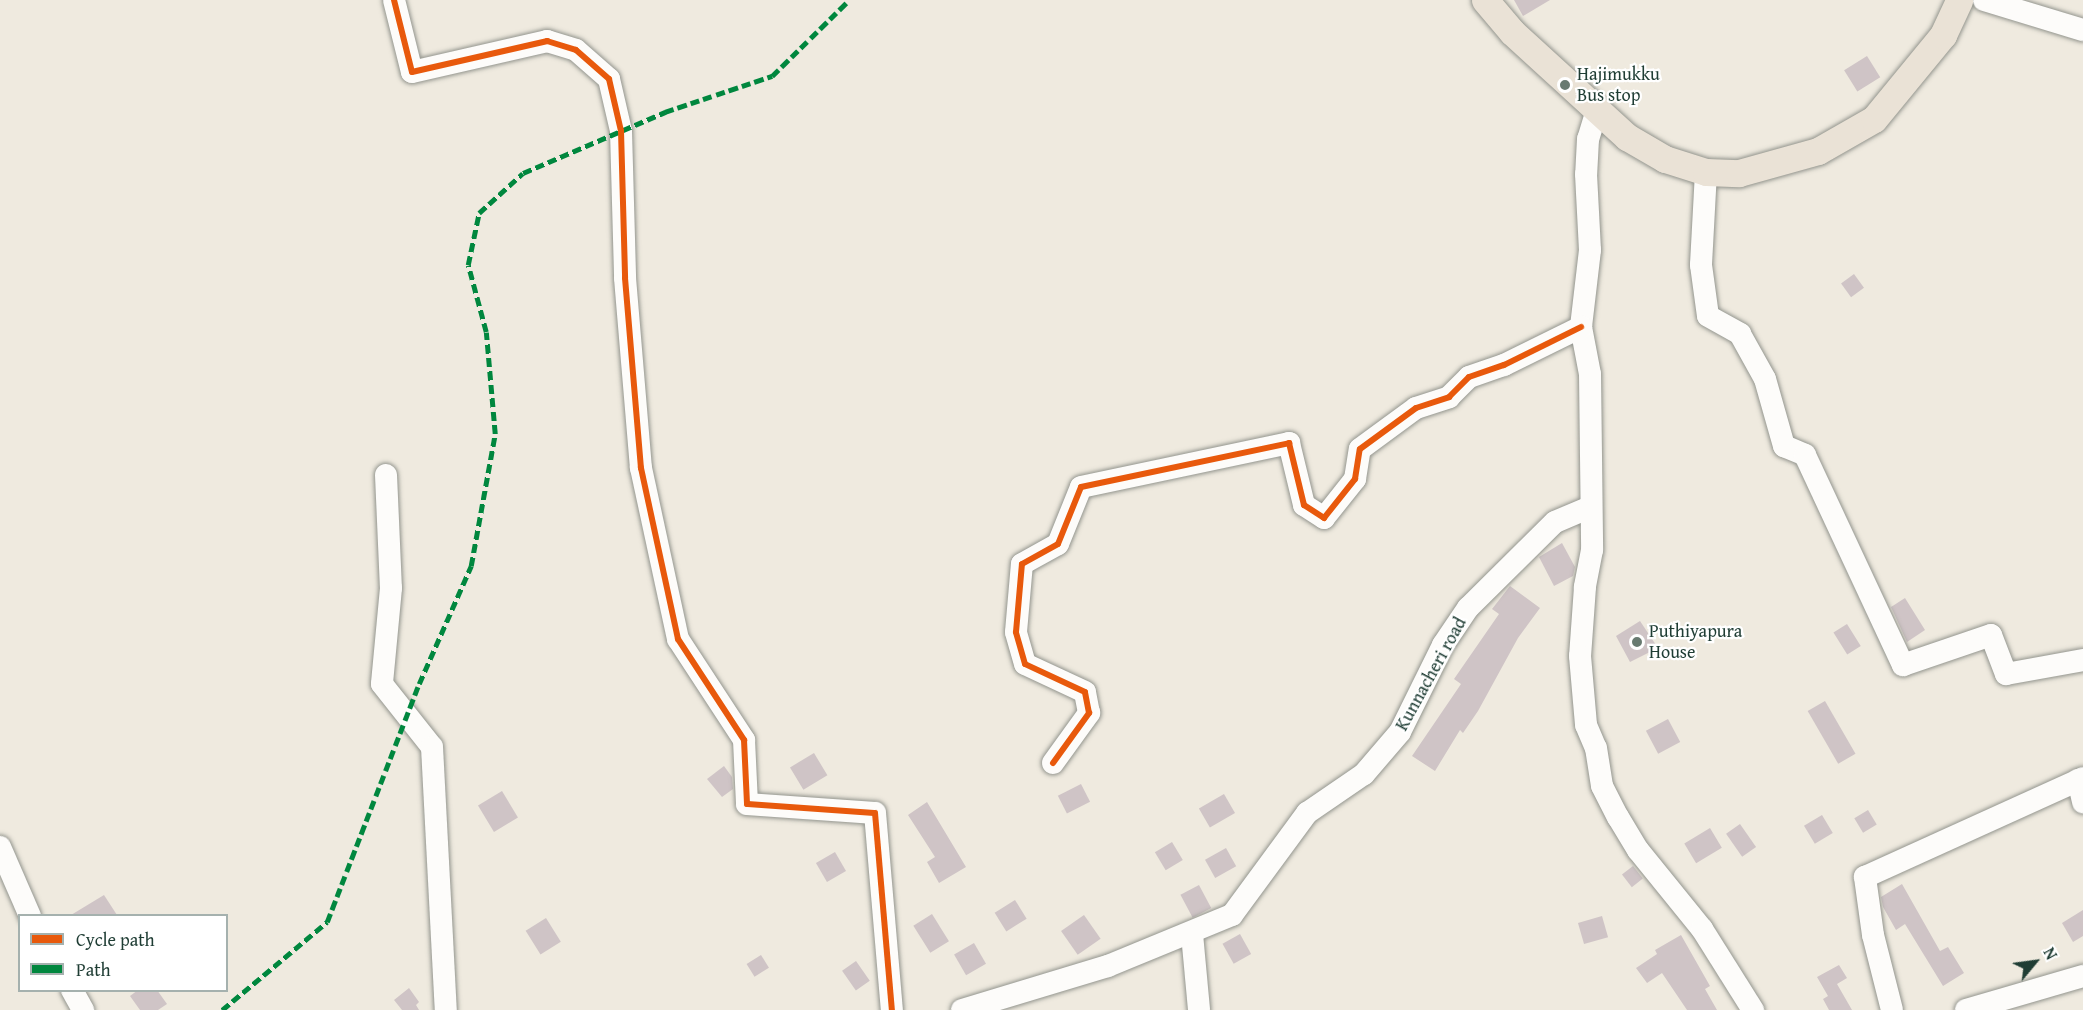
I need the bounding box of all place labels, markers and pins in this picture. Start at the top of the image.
place label: Hajimukku Bus stop [1577,64,1660,106]
marker: Hajimukku Bus stop [1558,78,1572,92]
place label: Puthiyapura House [1649,621,1742,664]
marker: Puthiyapura House [1630,635,1644,649]

